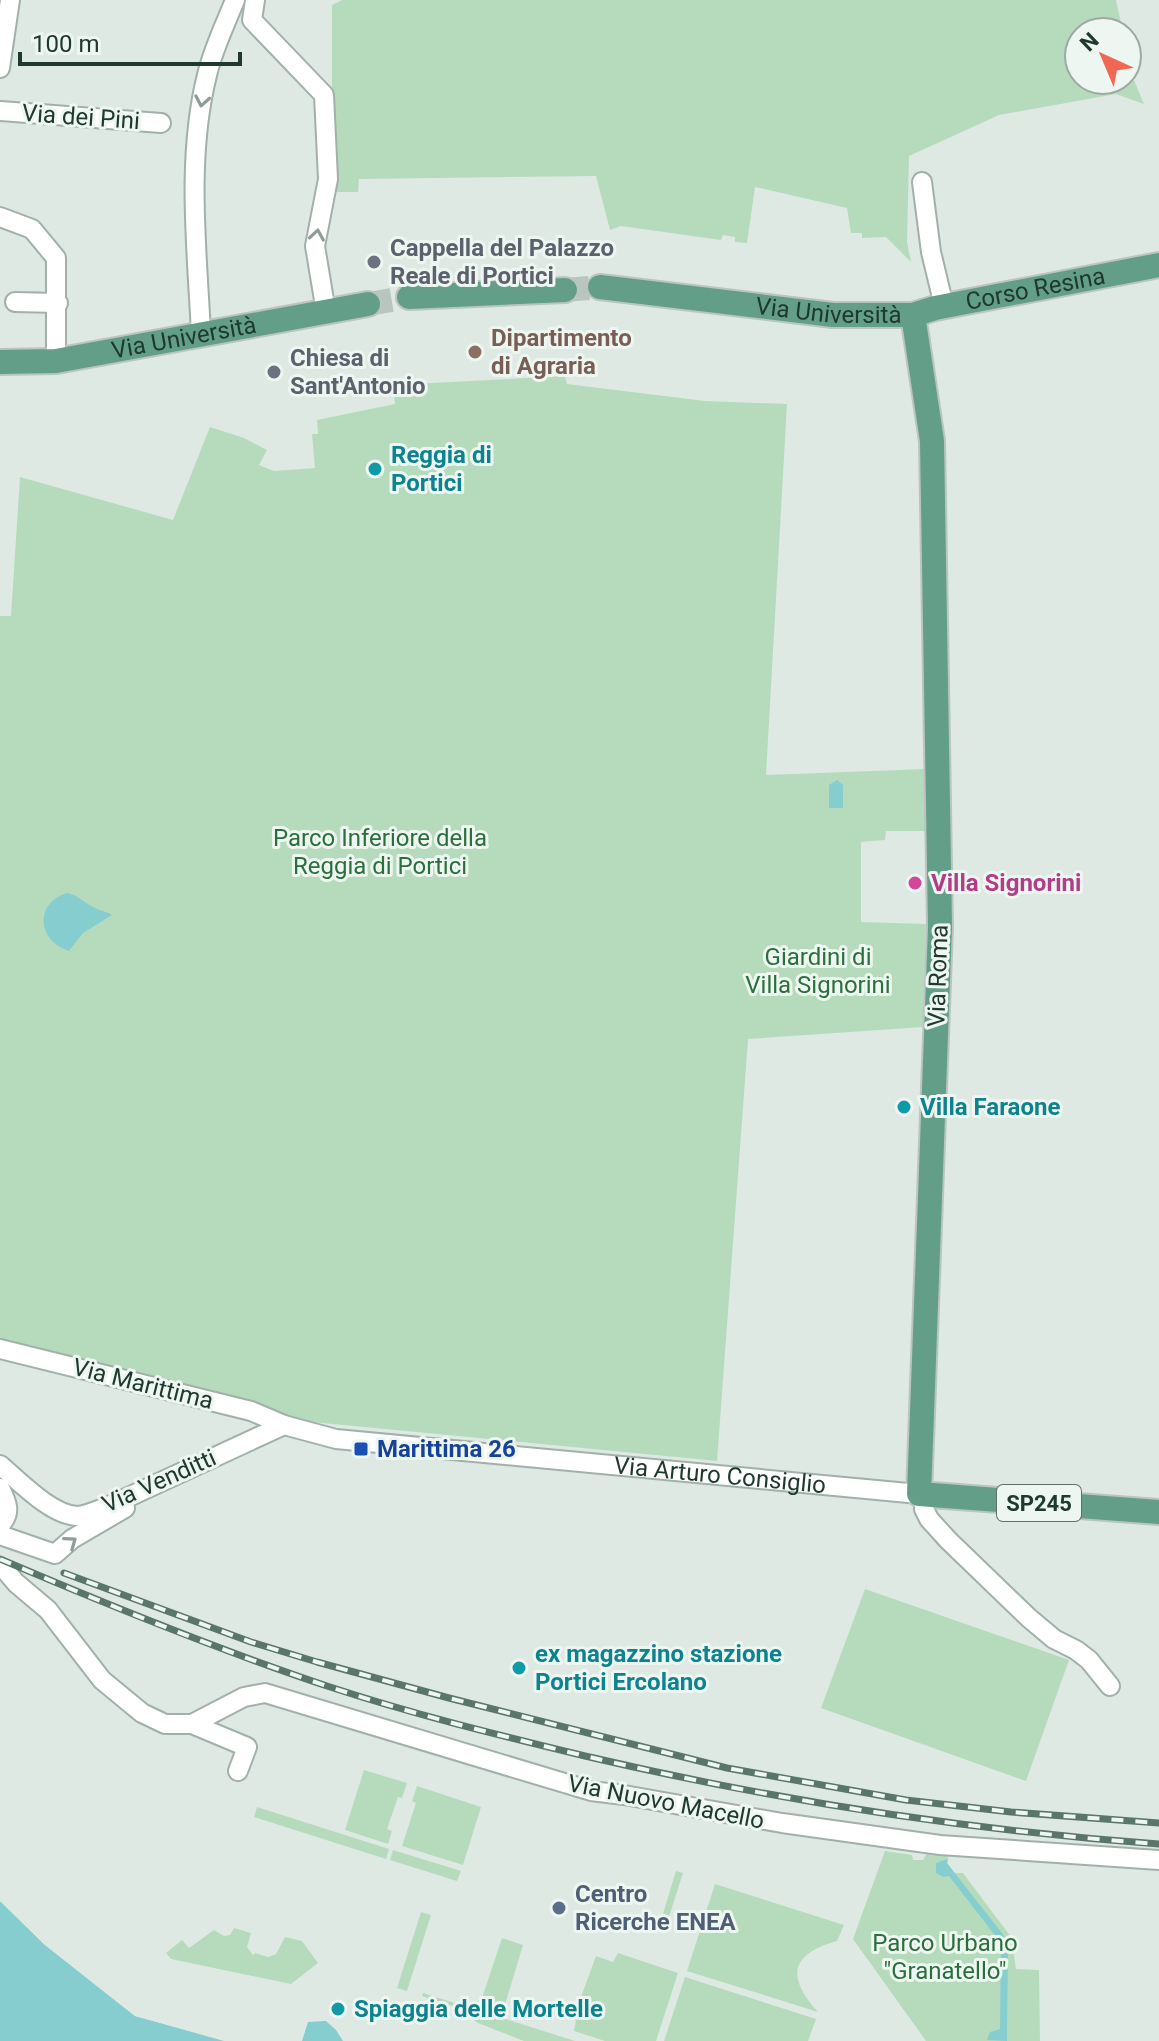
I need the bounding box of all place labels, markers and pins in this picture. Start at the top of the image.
place label: Cappella del Palazzo Reale di Portici [390,234,614,290]
marker: Cappella del Palazzo Reale di Portici [365,253,383,271]
place label: Dipartimento di Agraria [491,324,632,380]
marker: Dipartimento di Agraria [466,343,484,361]
place label: Chiesa di Sant'Antonio [290,344,426,400]
marker: Chiesa di Sant'Antonio [265,363,283,381]
place label: Reggia di Portici [391,441,492,497]
marker: Reggia di Portici [366,460,384,478]
place label: Villa Signorini [931,869,1081,897]
marker: Villa Signorini [906,874,924,892]
place label: Villa Faraone [920,1093,1060,1121]
marker: Villa Faraone [895,1098,913,1116]
place label: Marittima 26 [377,1435,516,1463]
marker: Marittima 26 [352,1440,370,1458]
place label: ex magazzino stazione Portici Ercolano [535,1640,782,1696]
marker: ex magazzino stazione Portici Ercolano [510,1659,528,1677]
place label: Centro Ricerche ENEA [575,1880,737,1936]
marker: Centro Ricerche ENEA [550,1899,568,1917]
place label: Spiaggia delle Mortelle [354,1995,603,2023]
marker: Spiaggia delle Mortelle [329,2000,347,2018]

